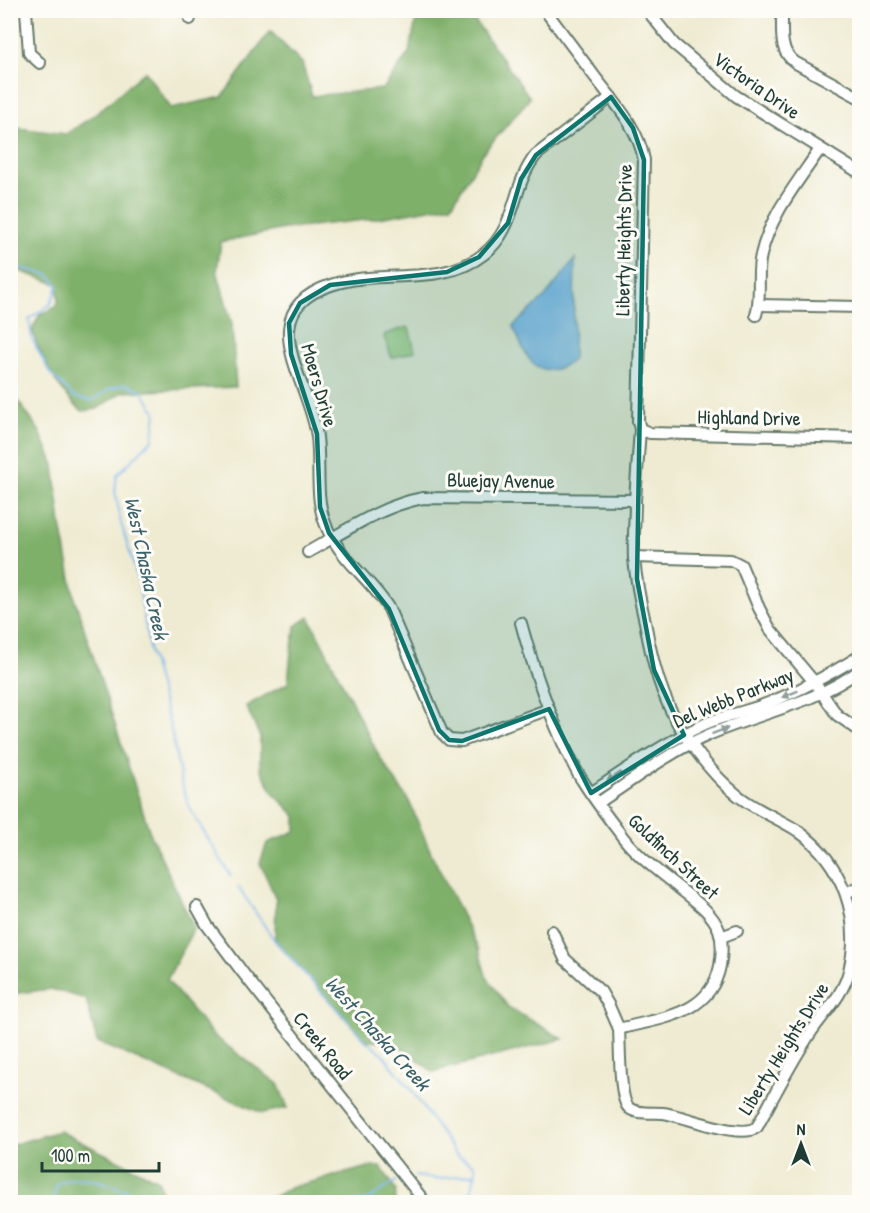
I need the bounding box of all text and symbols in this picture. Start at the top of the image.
street label: Victoria Drive [708,45,806,125]
street label: Liberty Heights Drive [608,164,638,316]
street label: Moers Drive [295,340,345,430]
street label: Highland Drive [697,403,801,431]
street label: Bluejay Avenue [447,466,555,494]
water label: West Chaska Creek [118,494,177,644]
street label: Del Webb Parkway [669,661,797,733]
one-way arrow [781,690,799,699]
one-way arrow [712,725,730,735]
one-way arrow [607,771,623,783]
street label: Goldfinch Street [623,807,726,906]
water label: West Chaska Creek [319,969,439,1098]
street label: Liberty Heights Drive [731,976,835,1119]
street label: Creek Road [287,1005,359,1085]
north arrow [771,1114,831,1174]
text: N [797,1118,806,1140]
scale bar [42,1135,159,1173]
text: 100 m [51,1143,90,1168]

